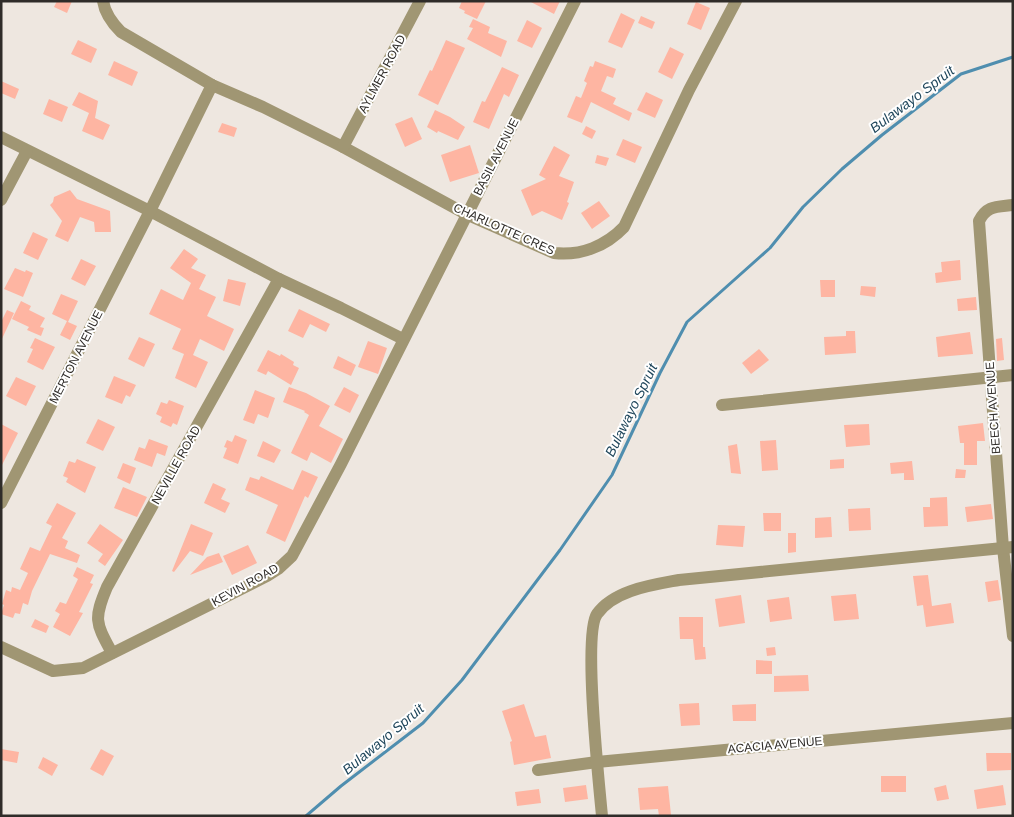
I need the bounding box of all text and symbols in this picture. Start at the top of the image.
street label: AYLMER ROAD [356,32,409,115]
water label: Bulawayo Spruit [867,62,958,136]
street label: BASIL AVENUE [471,116,521,198]
street label: CHARLOTTE CRES [451,200,557,258]
street label: MERTON AVENUE [46,308,106,406]
water label: Bulawayo Spruit [602,360,661,459]
street label: BEECH AVENUE [983,361,1003,455]
street label: NEVILLE ROAD [149,423,203,507]
street label: KEVIN ROAD [209,561,281,609]
water label: Bulawayo Spruit [339,700,428,778]
street label: ACACIA AVENUE [727,734,823,756]

